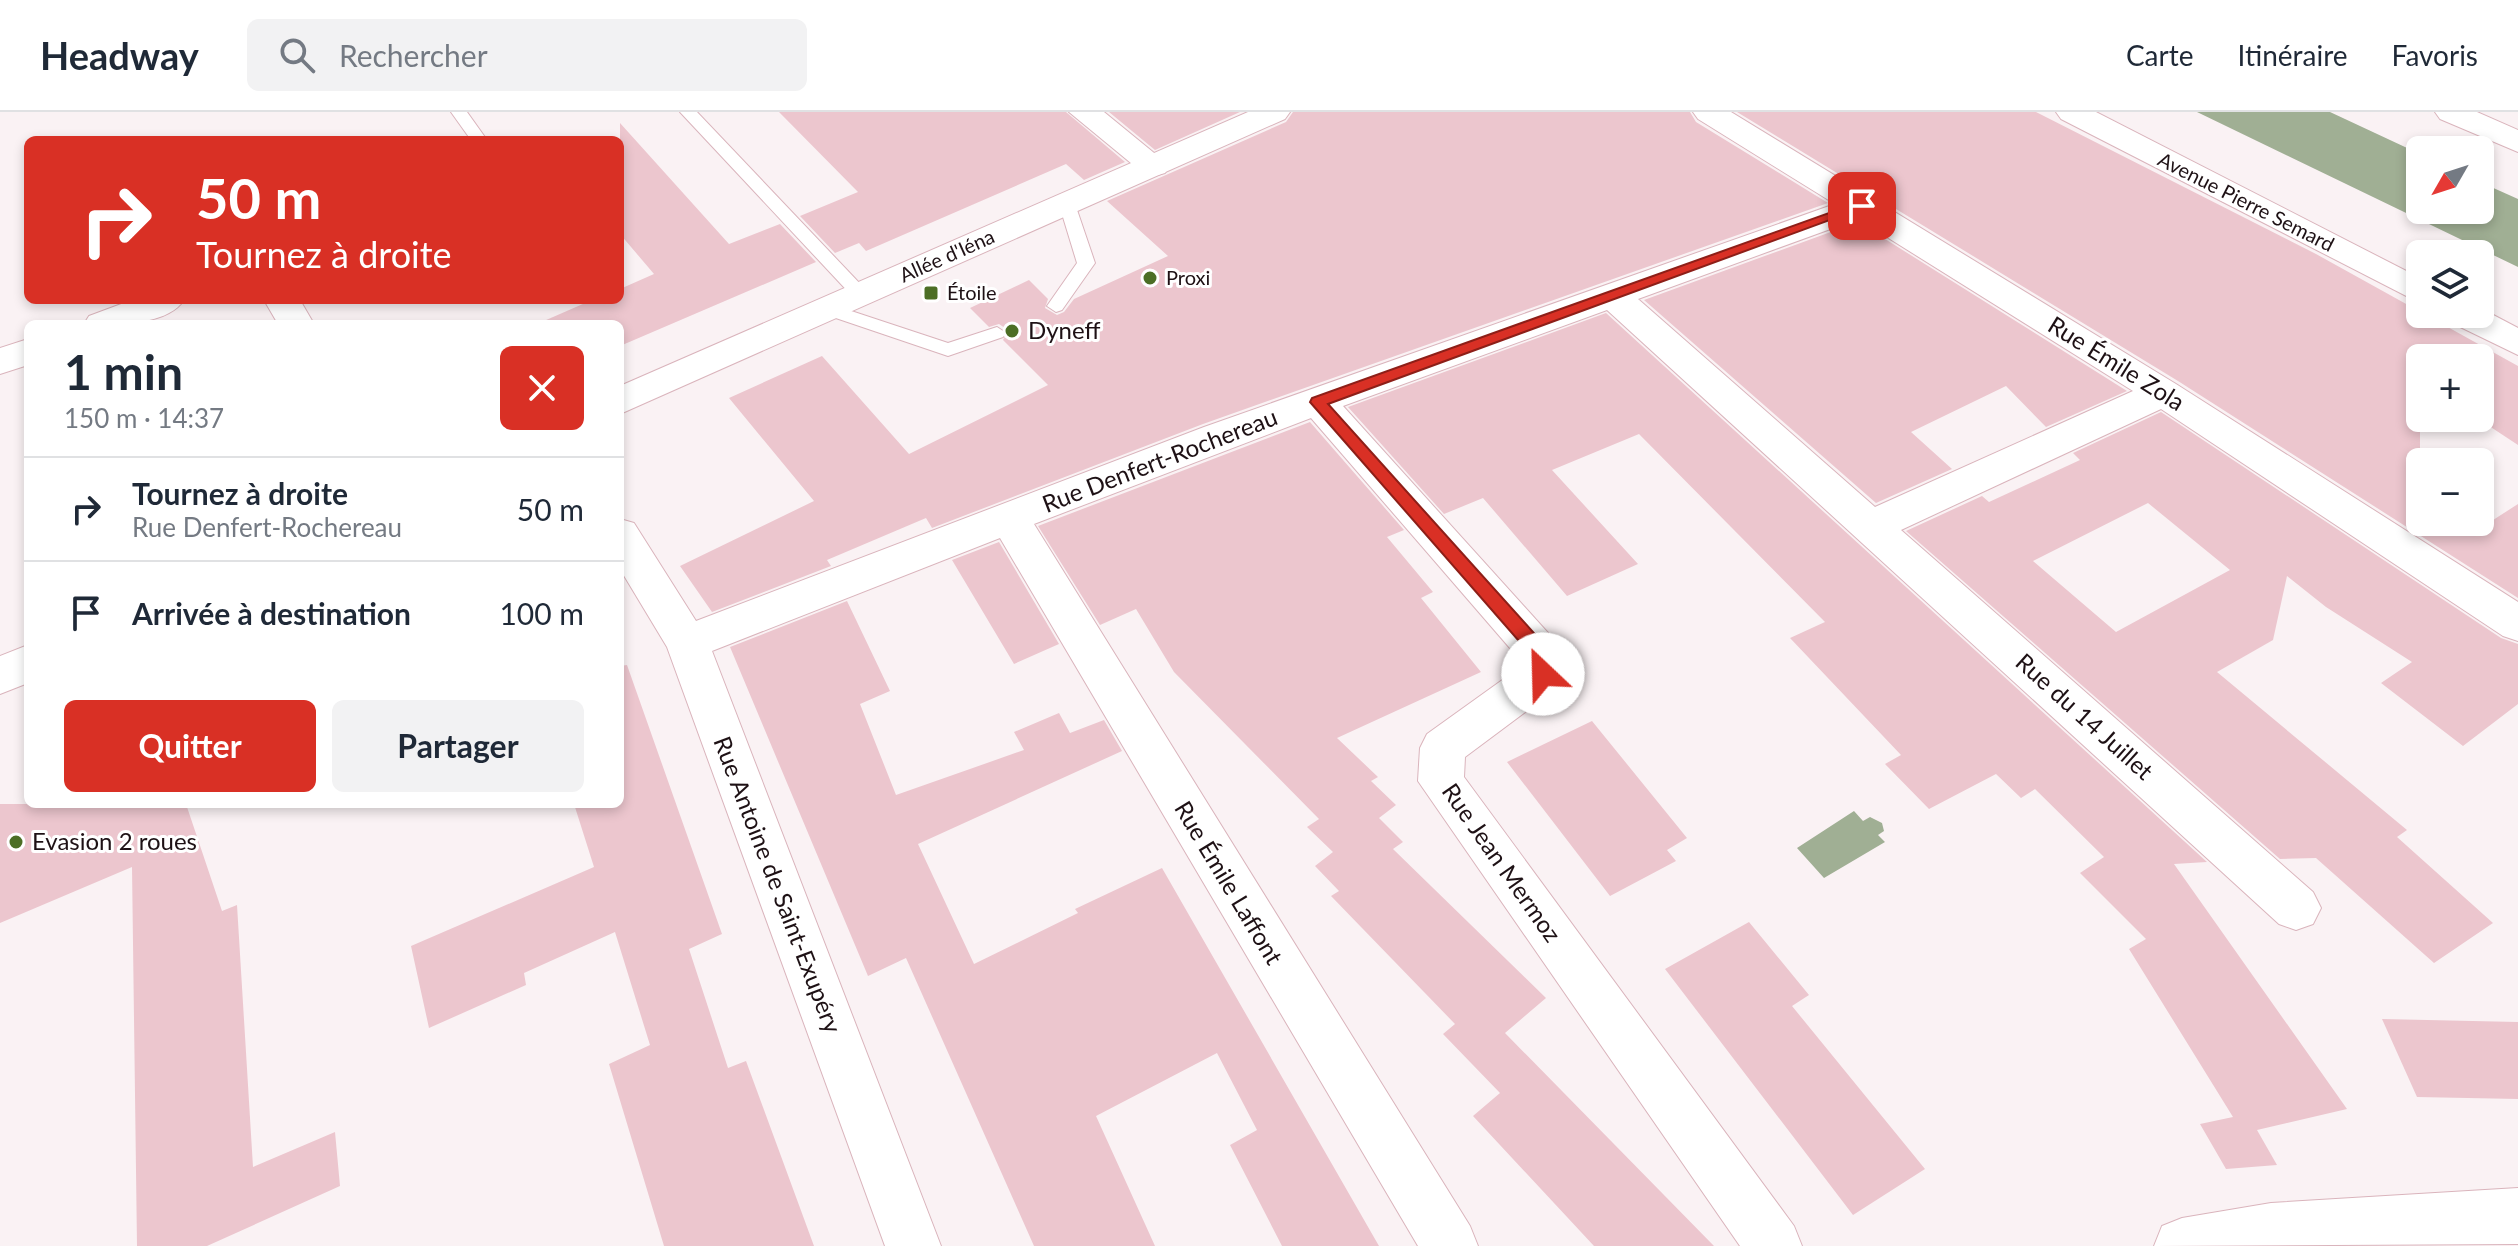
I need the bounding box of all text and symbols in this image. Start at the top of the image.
search box [247,19,807,91]
text: Headway [40,32,199,78]
icon: search [275,33,319,77]
text: Rechercher [339,37,488,73]
text: Carte [2126,38,2193,72]
text: Itinéraire [2237,38,2348,72]
text: Favoris [2392,38,2478,72]
north arrow [2406,136,2494,224]
map controls [2406,136,2494,536]
street label: Avenue Pierre Semard [2154,146,2338,256]
text: 50 m [196,164,321,231]
icon: right [64,168,168,272]
pin [1828,172,1896,240]
icon: arrive [1840,184,1884,228]
street label: Allée d'Iéna [895,223,998,287]
text: Tournez à droite [196,232,452,276]
button: layers [2406,240,2494,328]
place label: Proxi [1166,265,1210,289]
marker: Proxi [1141,269,1159,287]
place label: Étoile [947,280,997,304]
marker: Étoile [922,284,940,302]
street label: Rue Émile Zola [2043,309,2190,416]
place label: Dyneff [1028,315,1100,344]
marker: Dyneff [1003,322,1021,340]
text: 1 min [64,343,183,400]
button: + [2406,344,2494,432]
button: close [500,346,584,430]
street label: Rue Denfert-Rochereau [1038,401,1281,518]
text: 150 m · 14:37 [64,402,224,434]
button: − [2406,448,2494,536]
text: Tournez à droite [132,475,348,511]
icon: right [64,487,108,531]
text: 50 m [517,491,584,527]
text: Rue Denfert-Rochereau [132,511,402,543]
icon: arrive [64,591,108,635]
text: Arrivée à destination [132,595,411,631]
text: 100 m [499,595,584,631]
position arrow [1501,632,1585,716]
street label: Rue du 14 Juillet [2010,647,2160,785]
button: Quitter [64,700,316,792]
button: Partager [332,700,584,792]
street label: Rue Antoine de Saint-Exupéry [708,732,849,1037]
street label: Rue Jean Mermoz [1437,777,1568,947]
street label: Rue Émile Laffont [1169,795,1290,969]
place label: Evasion 2 roues [32,826,197,855]
marker: Evasion 2 roues [7,833,25,851]

